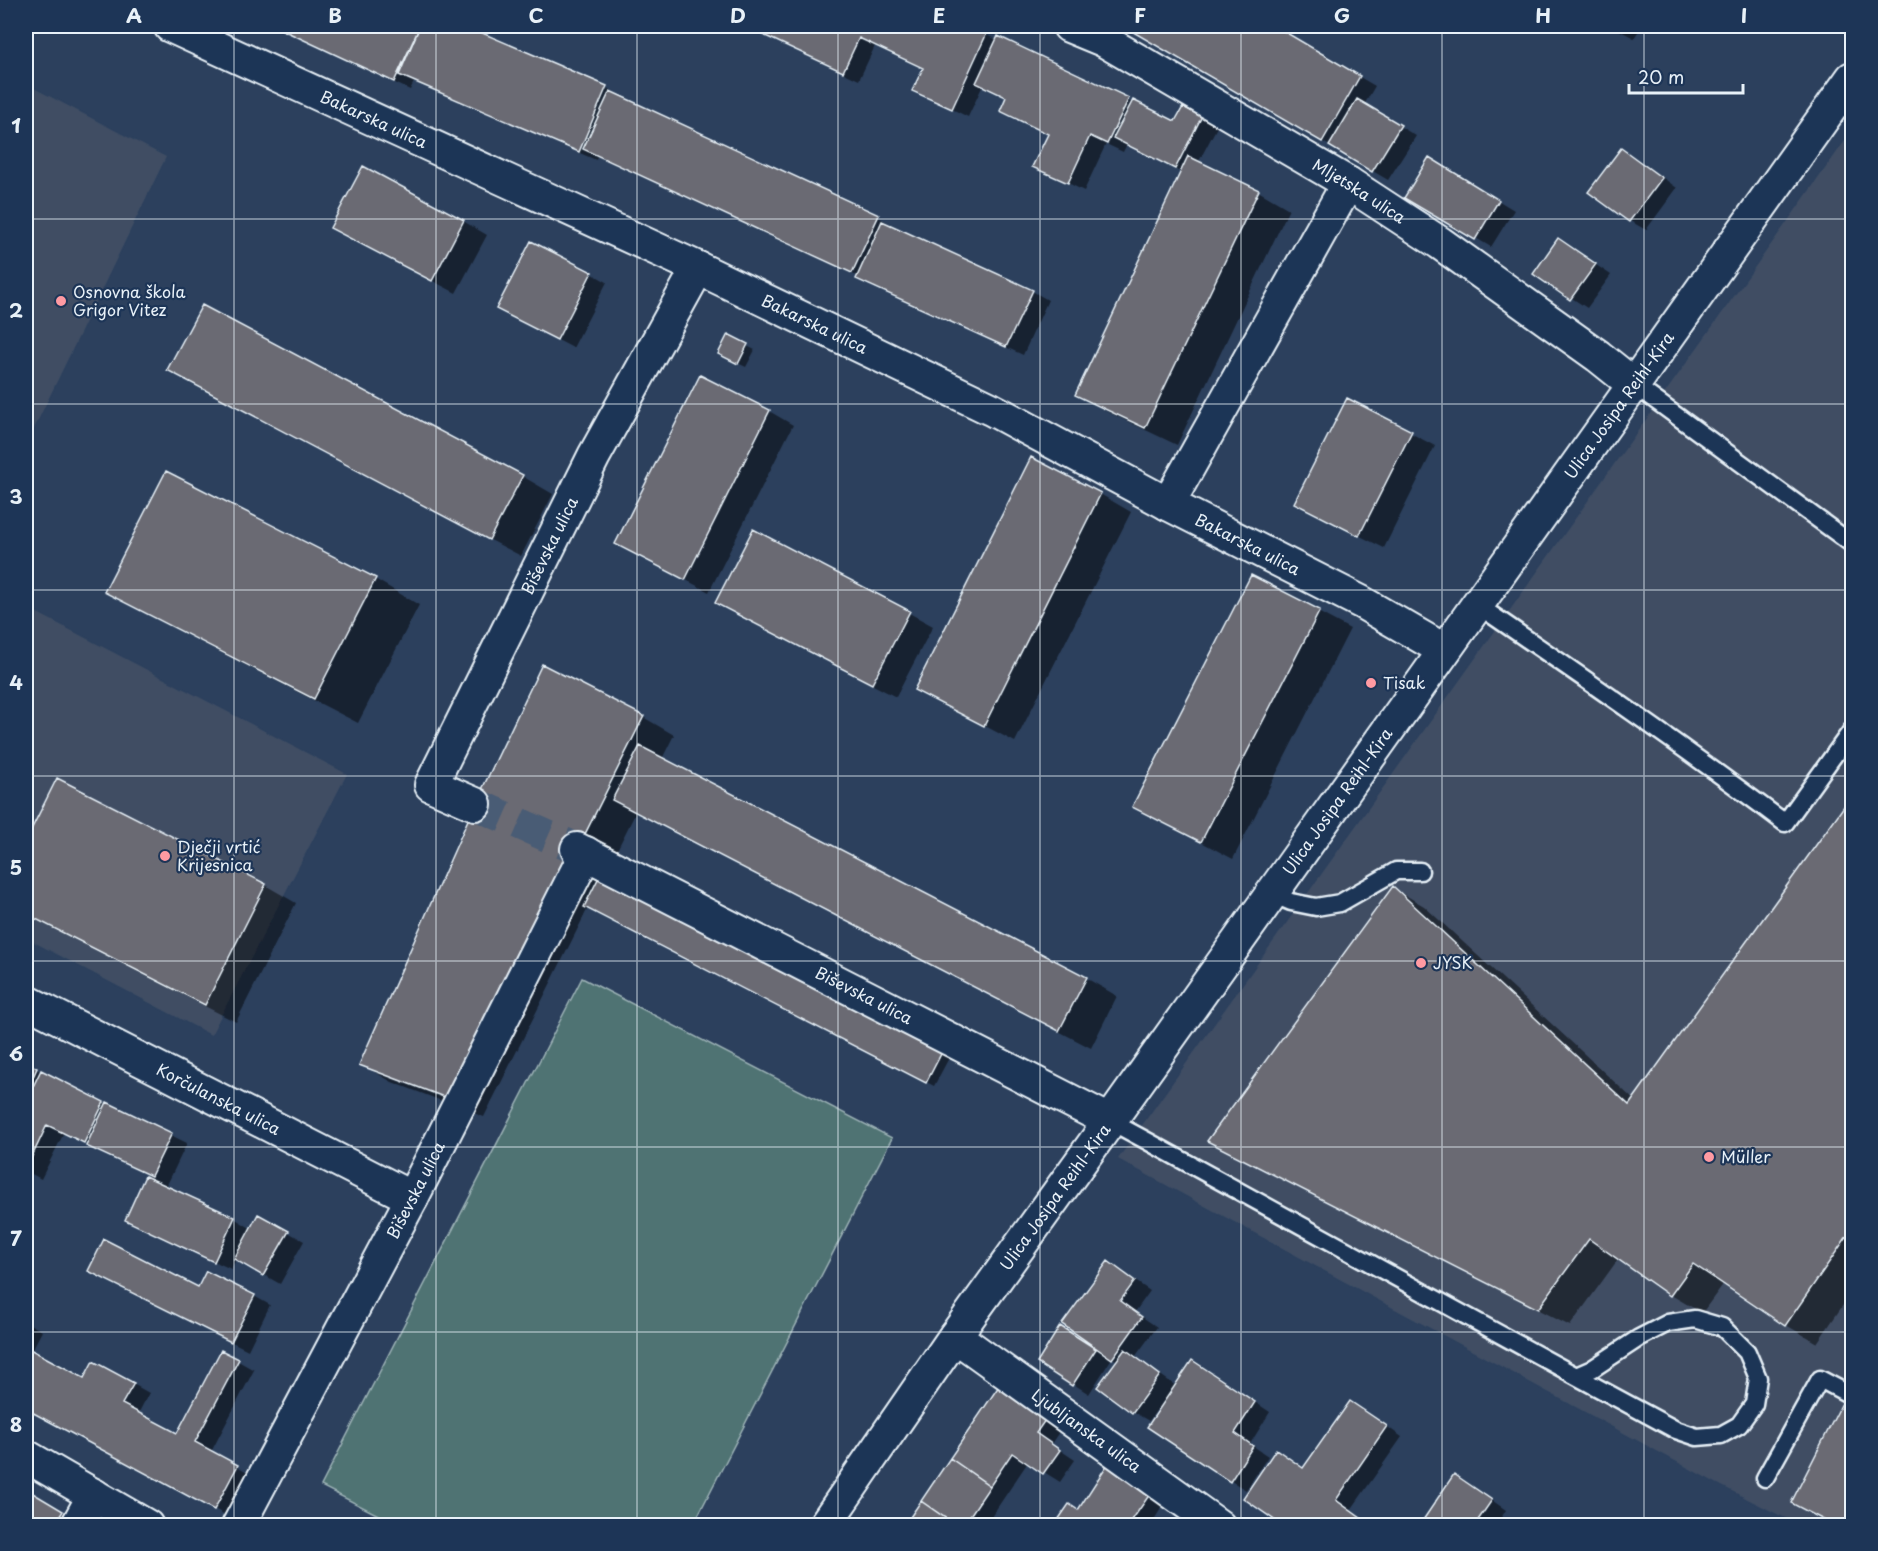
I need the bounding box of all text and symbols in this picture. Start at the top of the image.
text: A [126,0,142,30]
text: B [328,0,342,30]
text: C [528,0,544,30]
text: D [730,0,746,30]
text: E [933,0,945,30]
text: F [1134,0,1146,30]
text: G [1334,0,1350,30]
text: H [1535,0,1551,30]
text: I [1741,0,1747,30]
scale bar [1629,57,1743,95]
text: 20 m [1638,63,1684,90]
street label: Bakarska ulica [317,84,432,154]
text: 1 [11,110,21,140]
street label: Mljetska ulica [1308,152,1411,229]
place label: Osnovna škola Grigor Vitez [73,279,185,321]
street label: Bakarska ulica [758,287,873,359]
marker: Osnovna škola Grigor Vitez [54,294,68,308]
text: 2 [9,295,23,325]
street label: Ulica Josipa Reihl-Kira [1558,326,1679,483]
text: 3 [9,481,23,511]
street label: Biševska ulica [514,492,583,598]
street label: Bakarska ulica [1191,507,1305,581]
text: 4 [9,667,23,697]
place label: Tisak [1383,670,1426,694]
marker: Tisak [1364,676,1378,690]
street label: Ulica Josipa Reihl-Kira [1276,722,1397,879]
place label: Dječji vrtić Krijesnica [177,834,260,876]
marker: Dječji vrtić Krijesnica [158,849,172,863]
text: 5 [10,852,22,882]
place label: JYSK [1433,950,1473,974]
marker: JYSK [1414,956,1428,970]
street label: Biševska ulica [811,960,917,1029]
text: 6 [9,1038,23,1068]
street label: Korčulanska ulica [153,1057,285,1140]
street label: Ulica Josipa Reihl-Kira [993,1118,1115,1275]
street label: Biševska ulica [380,1137,450,1242]
place label: Müller [1721,1144,1771,1168]
marker: Müller [1702,1150,1716,1164]
text: 7 [10,1223,22,1253]
street label: Ljubljanska ulica [1027,1382,1147,1477]
text: 8 [10,1409,22,1439]

